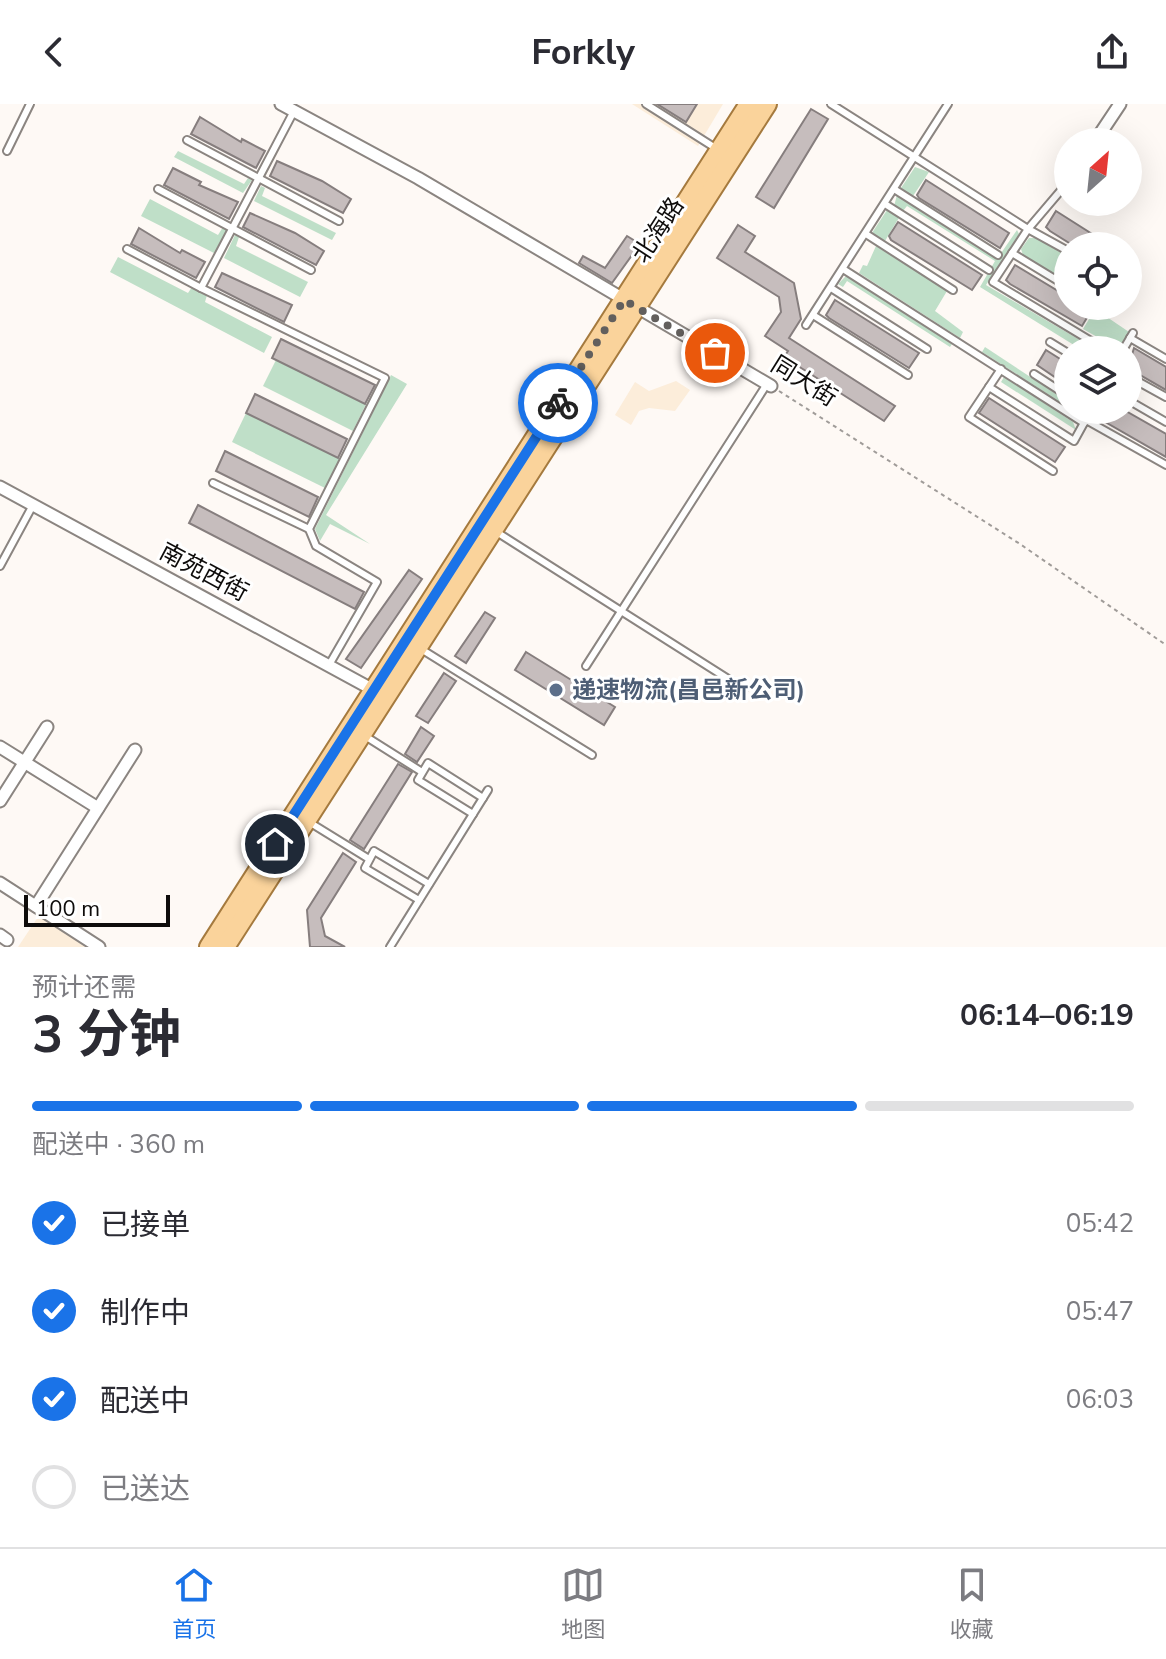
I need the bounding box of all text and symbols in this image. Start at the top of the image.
text: Forkly [531,28,635,77]
icon: back [32,30,76,74]
icon: share [1090,30,1134,74]
north arrow [1054,128,1142,216]
map controls [1054,128,1142,424]
street label: 北海路 [625,191,691,269]
button: locate [1054,232,1142,320]
pin [681,319,749,387]
icon: bag [693,331,737,375]
button: layers [1054,336,1142,424]
street label: 同大街 [765,348,843,414]
courier [518,363,598,443]
icon: bike [536,381,580,425]
street label: 南苑西街 [154,535,254,609]
place label: 递速物流(昌邑新公司) [572,674,805,706]
marker: 递速物流(昌邑新公司) [547,681,565,699]
pin [241,810,309,878]
icon: home [253,822,297,866]
scale bar [24,891,170,927]
text: 100 m [36,894,100,924]
text: 预计还需 [32,970,136,1005]
text: 06:14–06:19 [960,995,1134,1036]
text: 3 分钟 [32,999,181,1070]
text: 配送中 · 360 m [32,1127,205,1162]
icon: check [32,1201,76,1245]
text: 已接单 [100,1205,190,1246]
text: 05:42 [1066,1206,1134,1241]
icon: check [32,1289,76,1333]
text: 制作中 [100,1293,190,1334]
text: 05:47 [1066,1294,1134,1329]
icon: check [32,1377,76,1421]
text: 配送中 [100,1381,190,1422]
text: 06:03 [1066,1382,1134,1417]
text: 已送达 [100,1469,190,1510]
tab: 首页 [172,1563,216,1645]
tab: 地图 [561,1563,605,1645]
tab: 收藏 [950,1563,994,1645]

